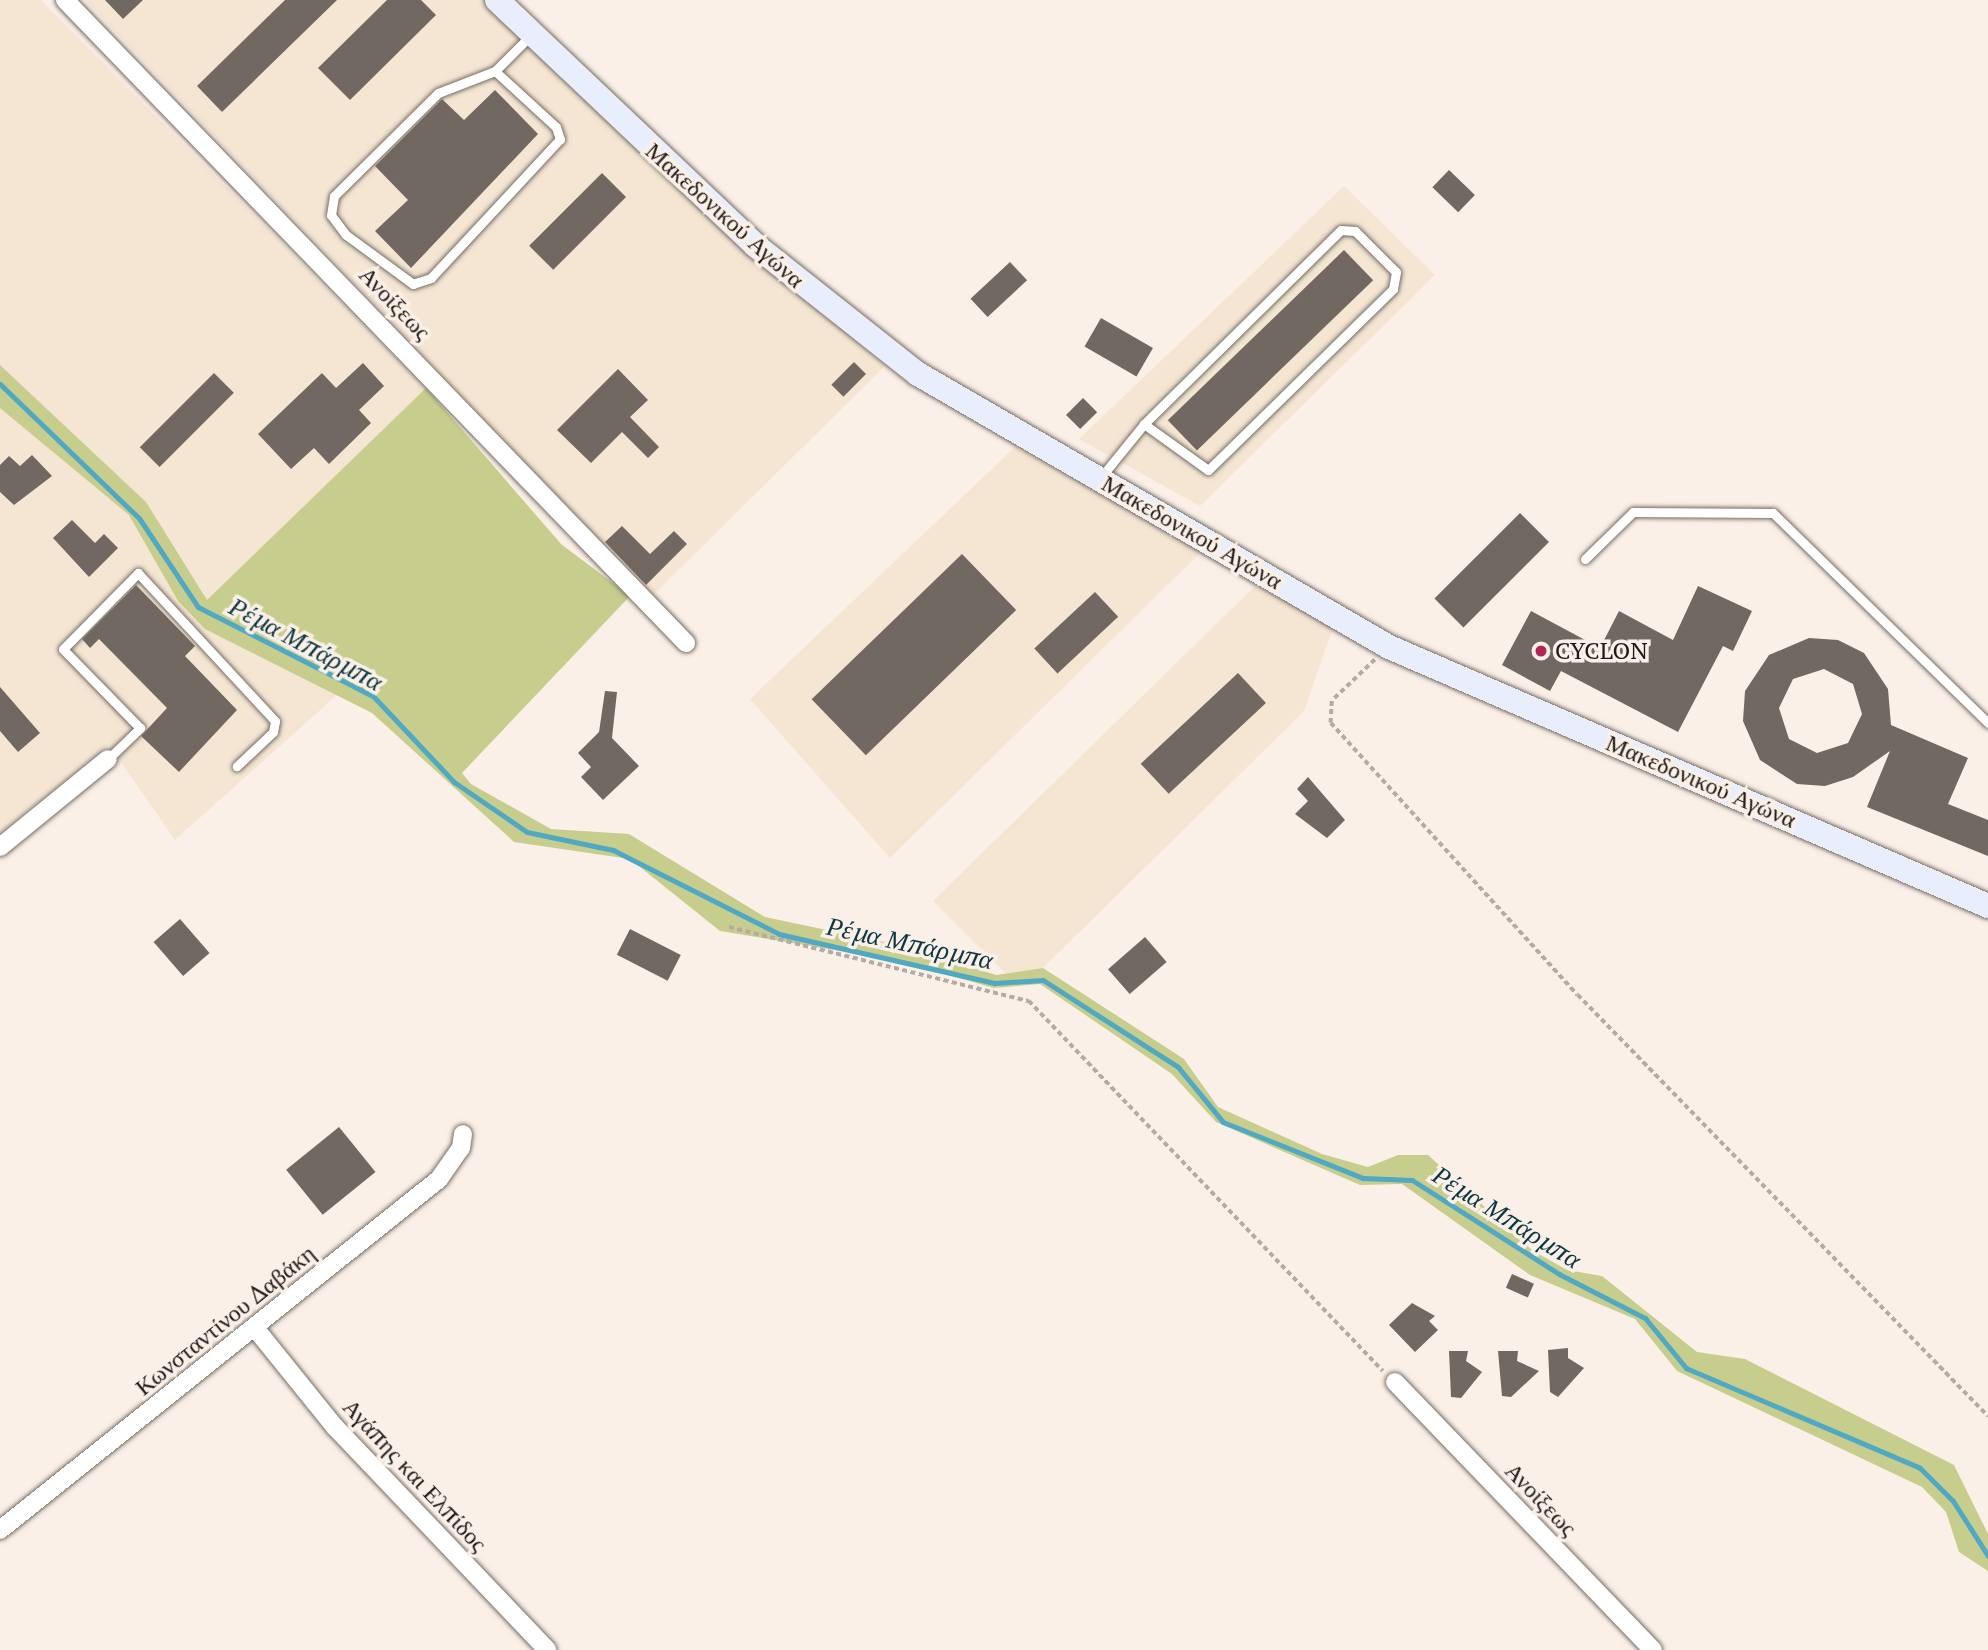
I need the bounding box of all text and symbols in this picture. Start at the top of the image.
street label: Μακεδονικού Αγώνα [640,136,810,294]
street label: Ανοίξεως [353,260,437,346]
street label: Μακεδονικού Αγώνα [1097,469,1287,595]
water label: Ρέμα Μπάρμπα [224,590,388,698]
place label: CYCLON [1555,637,1648,665]
marker: CYCLON [1533,643,1549,659]
street label: Μακεδονικού Αγώνα [1602,728,1800,834]
water label: Ρέμα Μπάρμπα [824,910,996,976]
water label: Ρέμα Μπάρμπα [1427,1159,1587,1275]
street label: Κωνσταντίνου Δαβάκη [129,1239,321,1401]
street label: Αγάπης και Ελπίδος [337,1393,493,1557]
street label: Ανοίξεως [1499,1456,1583,1542]

